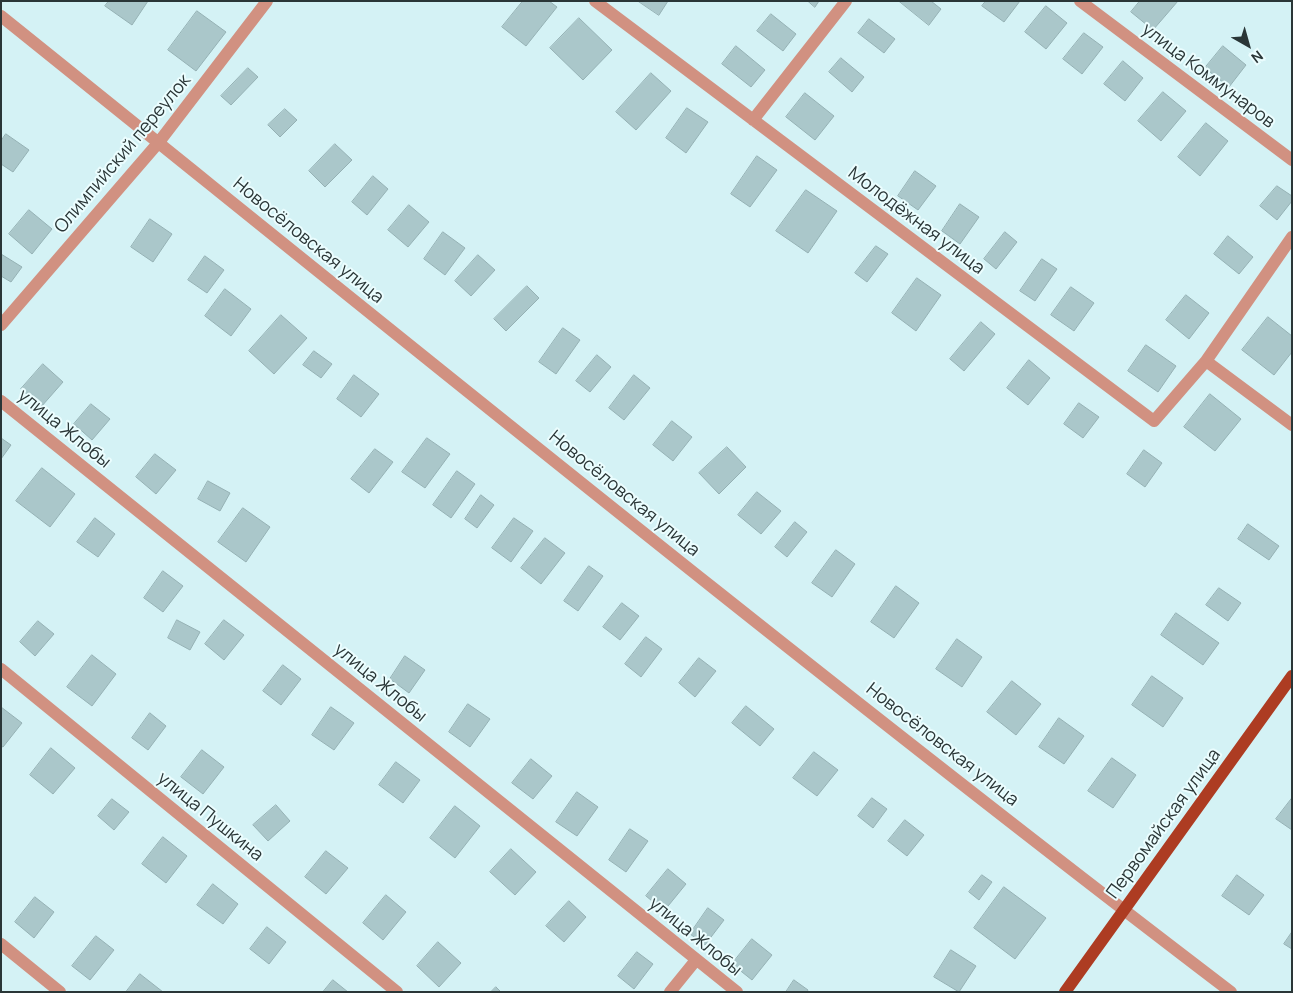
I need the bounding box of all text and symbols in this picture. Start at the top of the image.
street label: улица Коммунаров [1137,19,1279,133]
north arrow [1223,20,1273,70]
text: N [1248,47,1267,68]
street label: Олимпийский переулок [50,70,196,238]
street label: Молодёжная улица [843,163,989,279]
street label: Новосёловская улица [228,174,388,308]
street label: улица Жлобы [13,385,115,473]
street label: Новосёловская улица [544,427,704,561]
street label: улица Жлобы [329,639,431,727]
street label: Новосёловская улица [861,679,1023,811]
street label: Первомайская улица [1102,745,1226,903]
street label: улица Пушкина [153,768,267,866]
street label: улица Жлобы [644,893,746,981]

